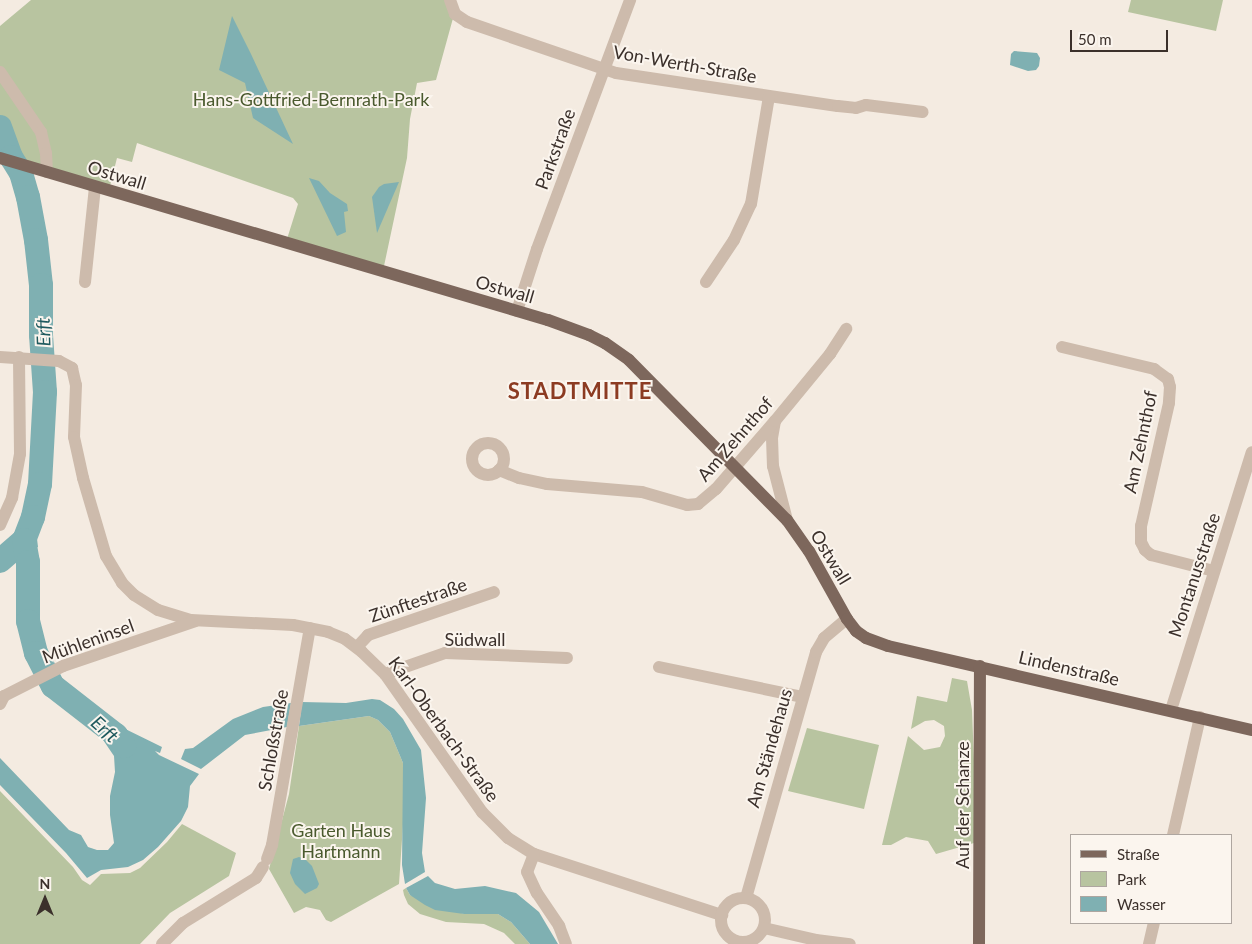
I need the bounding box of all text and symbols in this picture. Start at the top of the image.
scale bar [1072,20,1170,52]
text: 50 m [1078,30,1112,48]
street label: Von-Werth-Straße [612,41,758,87]
park label: Hans-Gottfried-Bernrath-Park [193,88,429,110]
street label: Parkstraße [530,106,580,192]
street label: Ostwall [85,156,149,194]
street label: Ostwall [473,270,537,308]
water label: Erft [31,317,55,347]
district label: STADTMITTE [506,378,654,404]
street label: Am Zehnthof [1119,389,1161,495]
street label: Am Zehnthof [693,393,777,485]
street label: Montanusstraße [1164,510,1224,640]
street label: Ostwall [806,526,856,588]
street label: Zünftestraße [366,573,470,627]
street label: Mühleninsel [39,614,137,668]
street label: Südwall [444,628,506,650]
street label: Lindenstraße [1016,646,1122,690]
street label: Karl-Oberbach-Straße [384,652,504,806]
street label: Am Ständehaus [742,686,796,810]
street label: Schloßstraße [253,688,293,792]
water label: Erft [87,711,123,747]
street label: Auf der Schanze [951,741,973,869]
park label: Garten Haus Hartmann [291,820,391,862]
legend [1070,834,1232,924]
text: Straße [1117,845,1160,863]
text: Park [1117,870,1146,888]
north arrow [20,874,70,924]
text: N [40,875,50,892]
text: Wasser [1117,895,1166,913]

